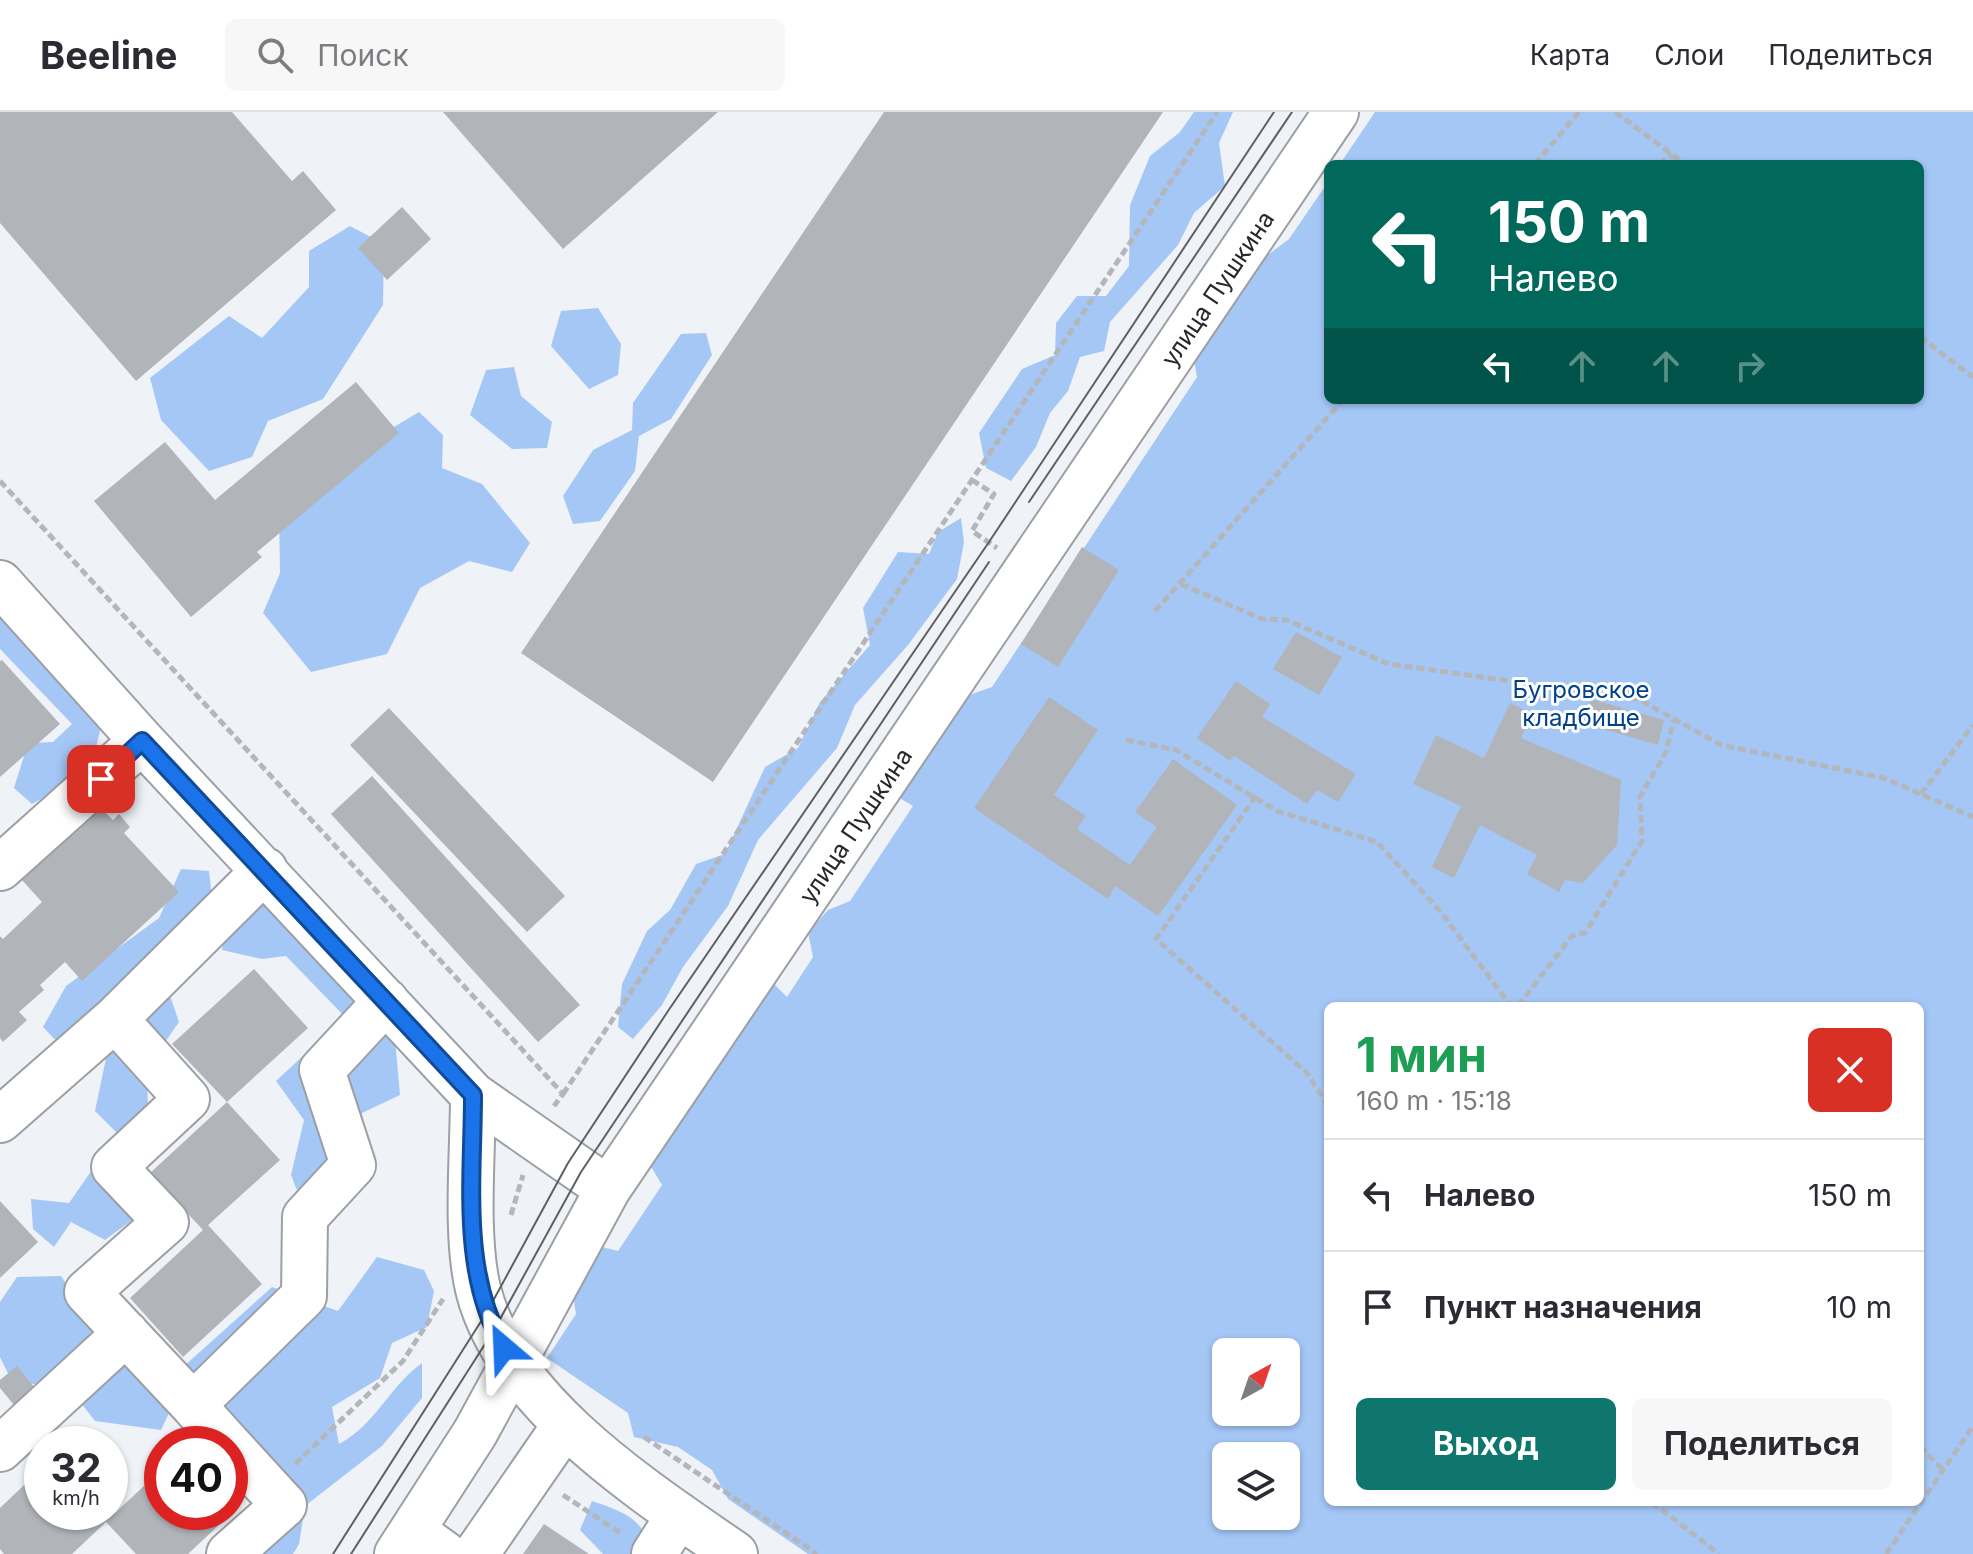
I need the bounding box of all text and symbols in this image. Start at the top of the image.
search box [225,19,785,91]
text: Beeline [40,32,177,78]
icon: search [253,33,297,77]
text: Поиск [317,37,409,73]
text: Карта [1530,38,1610,72]
text: Слои [1654,38,1724,72]
text: Поделиться [1768,38,1933,72]
text: 150 m [1488,188,1650,256]
icon: left [1356,192,1460,296]
street label: улица Пушкина [1155,206,1280,372]
text: Налево [1488,256,1619,300]
icon: left [1476,344,1520,388]
icon: ahead [1560,344,1604,388]
icon: ahead [1644,344,1688,388]
icon: right [1728,344,1772,388]
park label: Бугровское кладбище [1512,675,1650,732]
street label: улица Пушкина [793,743,918,909]
pin [67,745,135,813]
icon: arrive [79,757,123,801]
text: 1 мин [1356,1025,1487,1084]
button: close [1808,1028,1892,1112]
text: 160 m · 15:18 [1356,1085,1512,1116]
icon: left [1356,1173,1400,1217]
text: Налево [1424,1177,1536,1213]
text: 150 m [1808,1177,1892,1213]
icon: arrive [1356,1285,1400,1329]
text: Пункт назначения [1424,1289,1702,1325]
text: 10 m [1826,1289,1892,1325]
position arrow [462,1306,546,1390]
north arrow [1212,1338,1300,1426]
map controls [1212,1338,1300,1530]
button: Выход [1356,1398,1616,1490]
button: Поделиться [1632,1398,1892,1490]
speed limit sign: 40 [144,1426,248,1530]
button: layers [1212,1442,1300,1530]
text: 32 [50,1443,102,1492]
text: km/h [52,1486,100,1510]

